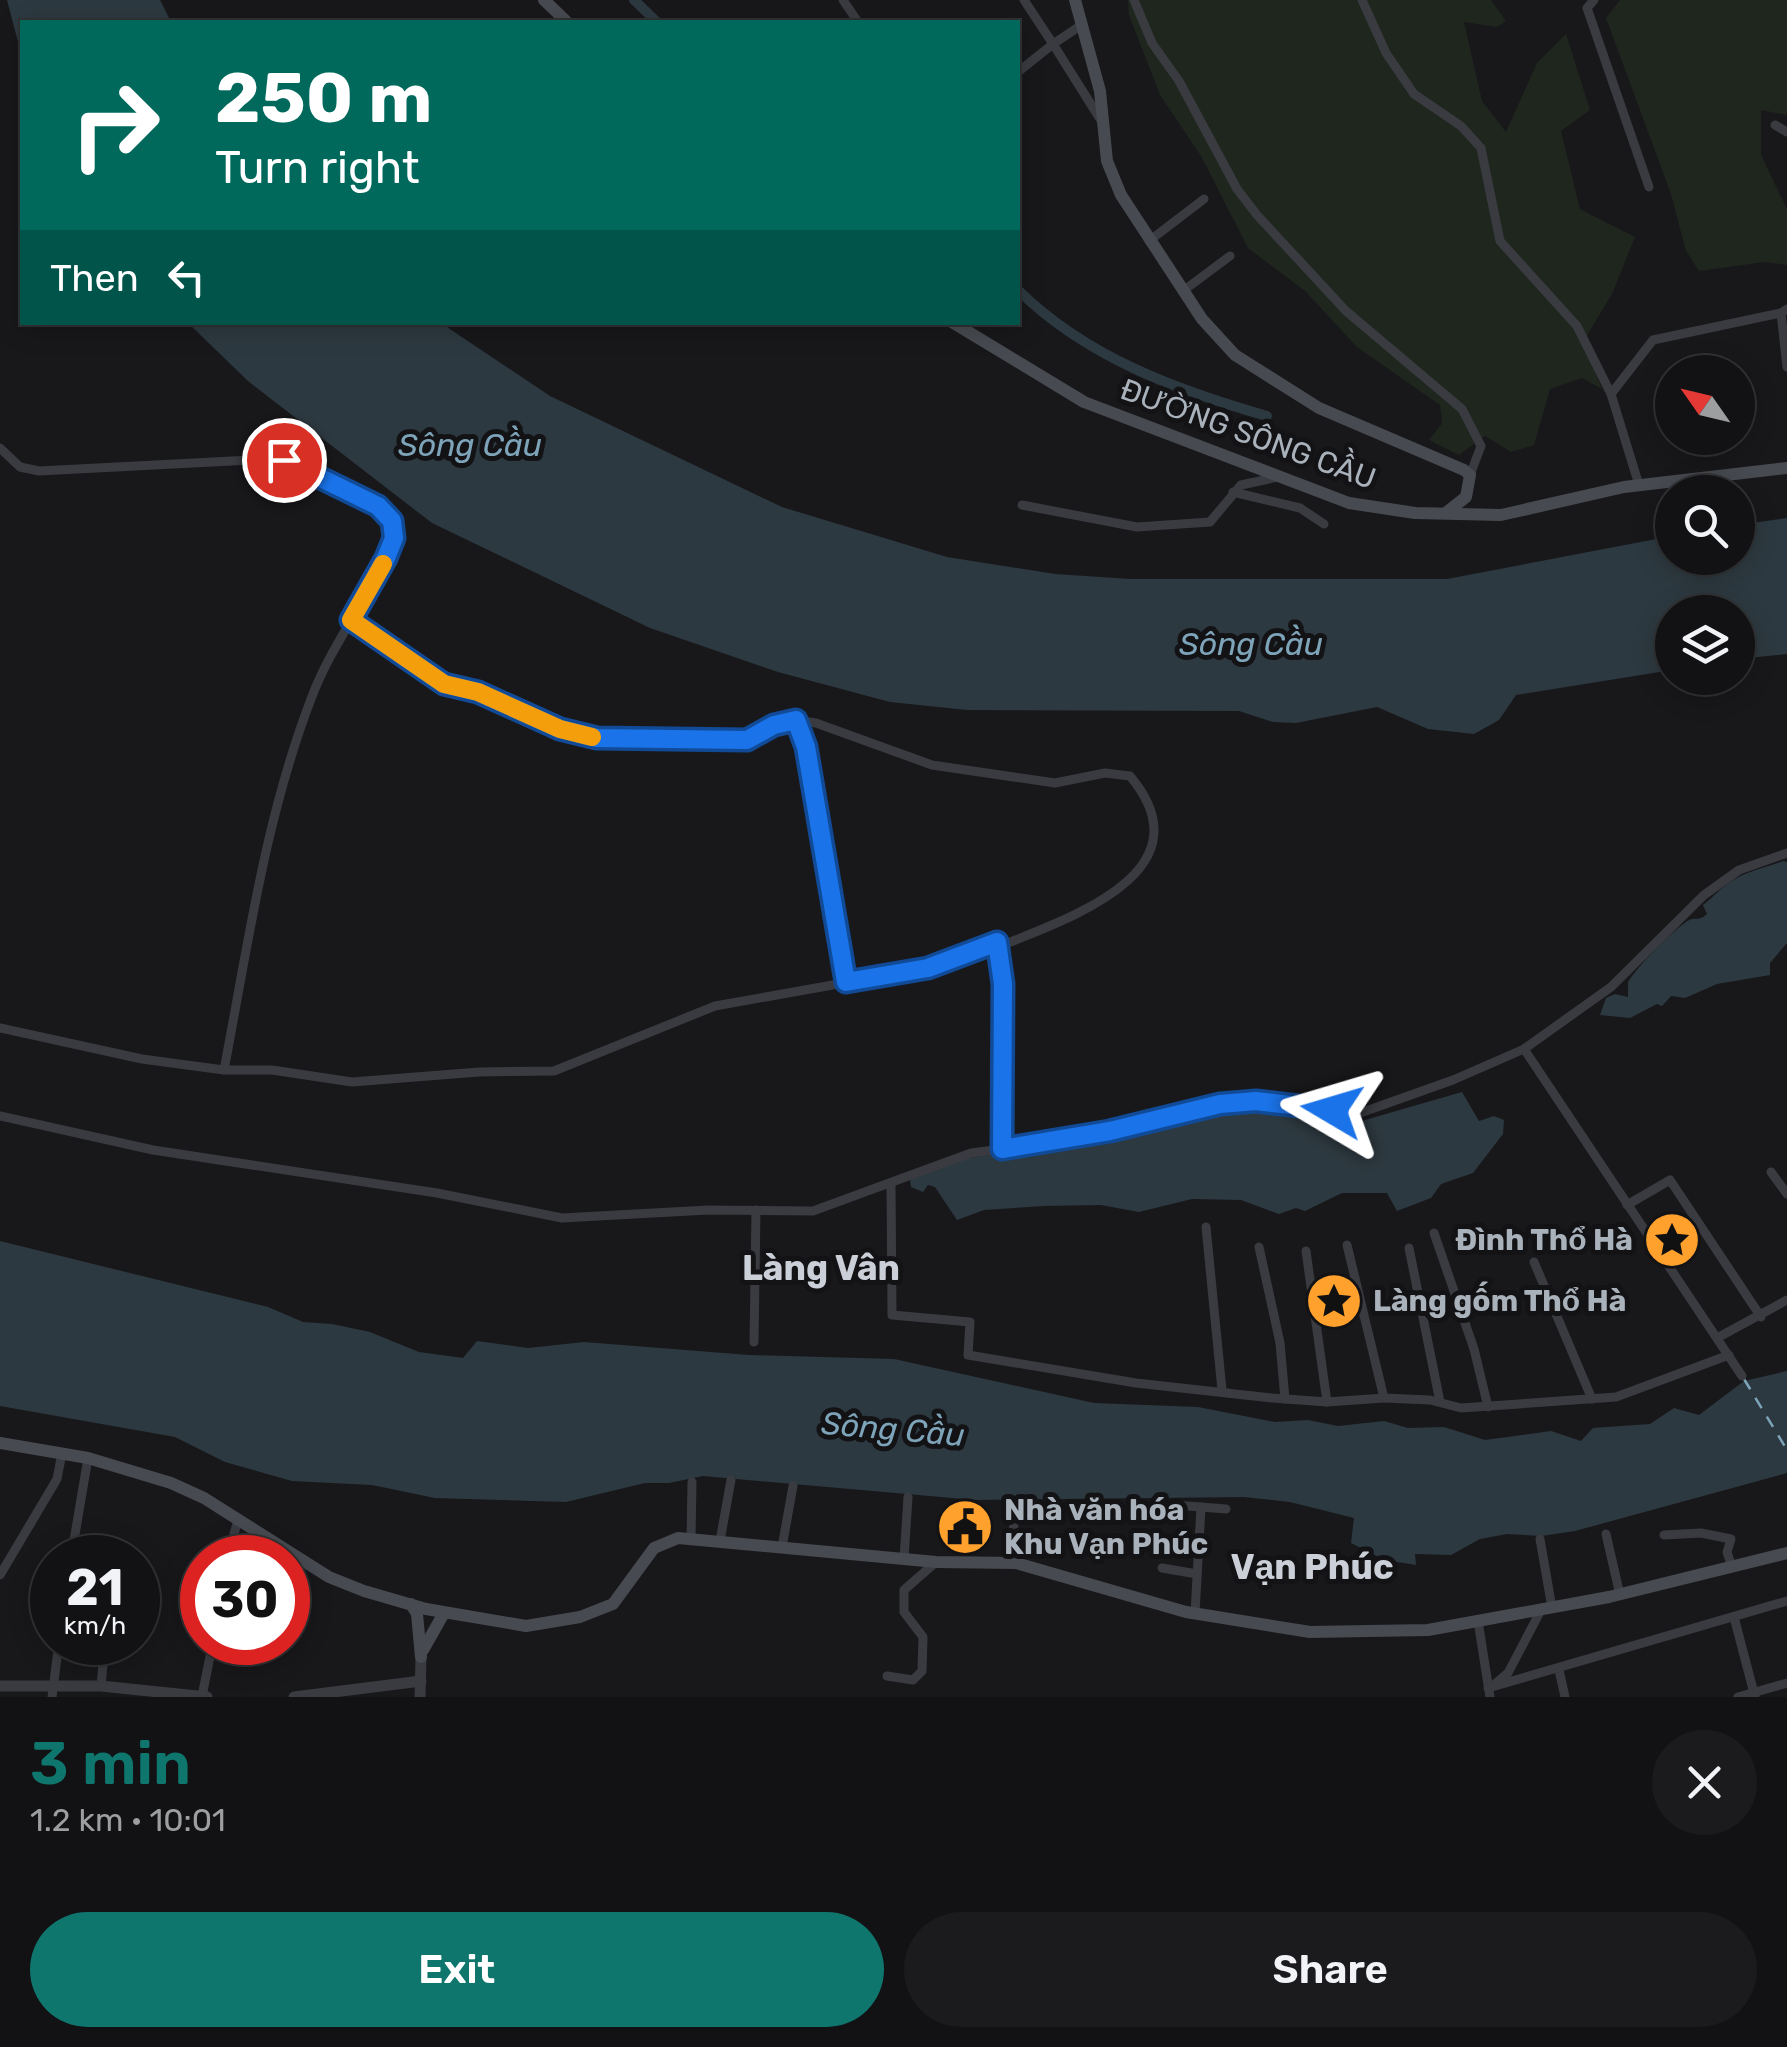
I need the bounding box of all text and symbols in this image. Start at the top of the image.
text: 250 m [215,57,432,140]
icon: right [50,60,180,190]
text: Turn right [215,141,419,194]
icon: left [159,250,214,305]
text: Then [50,255,139,301]
north arrow [1655,355,1755,455]
map controls [1655,355,1755,695]
street label: ĐƯỜNG SÔNG CẦU [1115,367,1382,497]
pin [242,418,327,503]
water label: Sông Cầu [398,425,542,464]
icon: arrive [257,433,312,488]
button: search [1655,475,1755,575]
button: layers [1655,595,1755,695]
water label: Sông Cầu [1179,624,1323,663]
position arrow [1280,1058,1384,1162]
place icon: Đình Thổ Hà [1642,1210,1702,1270]
place label: Đình Thổ Hà [1455,1222,1633,1258]
district label: Làng Vân [742,1247,900,1289]
place icon: Làng gốm Thổ Hà [1304,1271,1364,1331]
place label: Làng gốm Thổ Hà [1373,1281,1627,1319]
water label: Sông Cầu [820,1403,966,1454]
place label: Nhà văn hóa Khu Vạn Phúc [1004,1492,1208,1562]
public building icon: Nhà văn hóa Khu Vạn Phúc [935,1497,995,1557]
speed limit sign: 30 [180,1535,310,1665]
district label: Vạn Phúc [1230,1546,1394,1588]
text: 21 [66,1558,124,1618]
text: km/h [64,1611,126,1640]
text: 3 min [30,1728,191,1799]
button: close [1652,1730,1757,1835]
text: 1.2 km · 10:01 [30,1801,226,1839]
button: Exit [30,1912,884,2027]
button: Share [904,1912,1757,2027]

